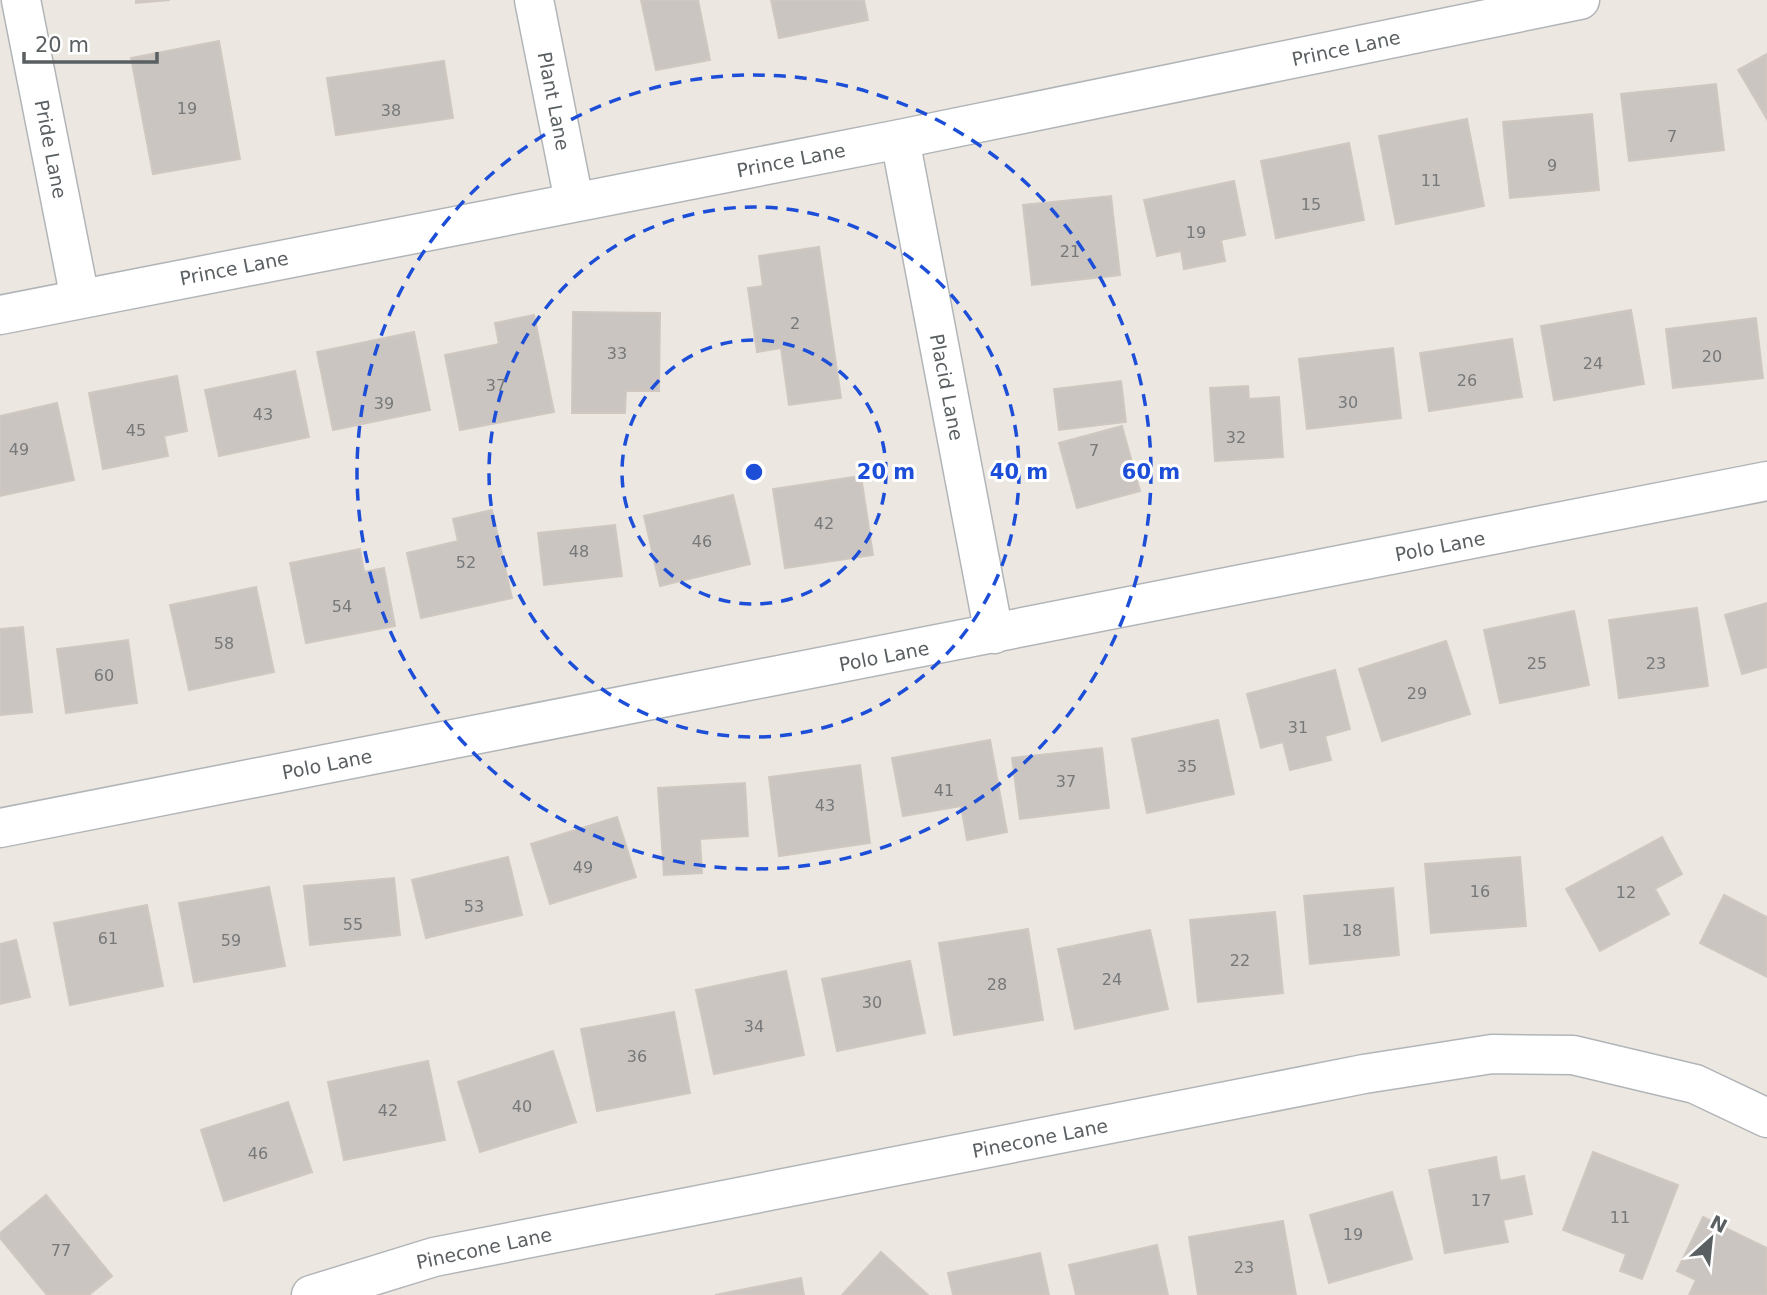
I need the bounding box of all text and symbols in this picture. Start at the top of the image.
scale bar [24,21,158,65]
street label: Prince Lane [1290,26,1402,70]
text: 20 m [35,33,89,57]
street label: Plant Lane [534,50,574,152]
street label: Pride Lane [31,98,71,200]
house number: 19 [177,99,197,118]
house number: 38 [381,101,401,120]
house number: 7 [1667,127,1677,146]
street label: Prince Lane [735,139,847,181]
house number: 9 [1547,156,1557,175]
house number: 11 [1421,171,1441,190]
house number: 15 [1301,195,1321,214]
house number: 19 [1186,223,1206,242]
house number: 21 [1060,242,1080,261]
street label: Prince Lane [178,247,290,289]
house number: 2 [790,314,800,333]
street label: Placid Lane [926,332,968,442]
house number: 33 [607,344,627,363]
house number: 20 [1702,347,1722,366]
house number: 24 [1583,354,1603,373]
house number: 26 [1457,371,1477,390]
house number: 37 [486,376,506,395]
house number: 30 [1338,393,1358,412]
house number: 39 [374,394,394,413]
house number: 43 [253,405,273,424]
house number: 45 [126,421,146,440]
house number: 32 [1226,428,1246,447]
house number: 49 [9,440,29,459]
house number: 7 [1089,441,1099,460]
centre of rings [742,460,766,484]
text: 20 m [857,460,915,484]
text: 40 m [990,460,1048,484]
text: 60 m [1122,460,1180,484]
house number: 42 [814,514,834,533]
street label: Polo Lane [1393,526,1487,566]
house number: 46 [692,532,712,551]
house number: 48 [569,542,589,561]
house number: 52 [456,553,476,572]
house number: 54 [332,597,352,616]
house number: 58 [214,634,234,653]
street label: Polo Lane [837,636,931,676]
house number: 25 [1527,654,1547,673]
house number: 23 [1646,654,1666,673]
house number: 60 [94,666,114,685]
house number: 29 [1407,684,1427,703]
house number: 31 [1288,718,1308,737]
street label: Polo Lane [280,744,374,784]
house number: 35 [1177,757,1197,776]
house number: 37 [1056,772,1076,791]
house number: 41 [934,781,954,800]
house number: 43 [815,796,835,815]
house number: 49 [573,858,593,877]
house number: 16 [1470,882,1490,901]
house number: 12 [1616,883,1636,902]
house number: 53 [464,897,484,916]
house number: 55 [343,915,363,934]
house number: 18 [1342,921,1362,940]
house number: 61 [98,929,118,948]
house number: 59 [221,931,241,950]
house number: 22 [1230,951,1250,970]
house number: 24 [1102,970,1122,989]
house number: 28 [987,975,1007,994]
house number: 30 [862,993,882,1012]
house number: 34 [744,1017,764,1036]
house number: 36 [627,1047,647,1066]
house number: 40 [512,1097,532,1116]
house number: 42 [378,1101,398,1120]
street label: Pinecone Lane [970,1114,1110,1162]
house number: 46 [248,1144,268,1163]
house number: 17 [1471,1191,1491,1210]
north arrow [1676,1204,1746,1274]
house number: 11 [1610,1208,1630,1227]
text: N [1707,1210,1731,1237]
street label: Pinecone Lane [414,1223,554,1273]
house number: 19 [1343,1225,1363,1244]
house number: 77 [51,1241,71,1260]
house number: 23 [1234,1258,1254,1277]

